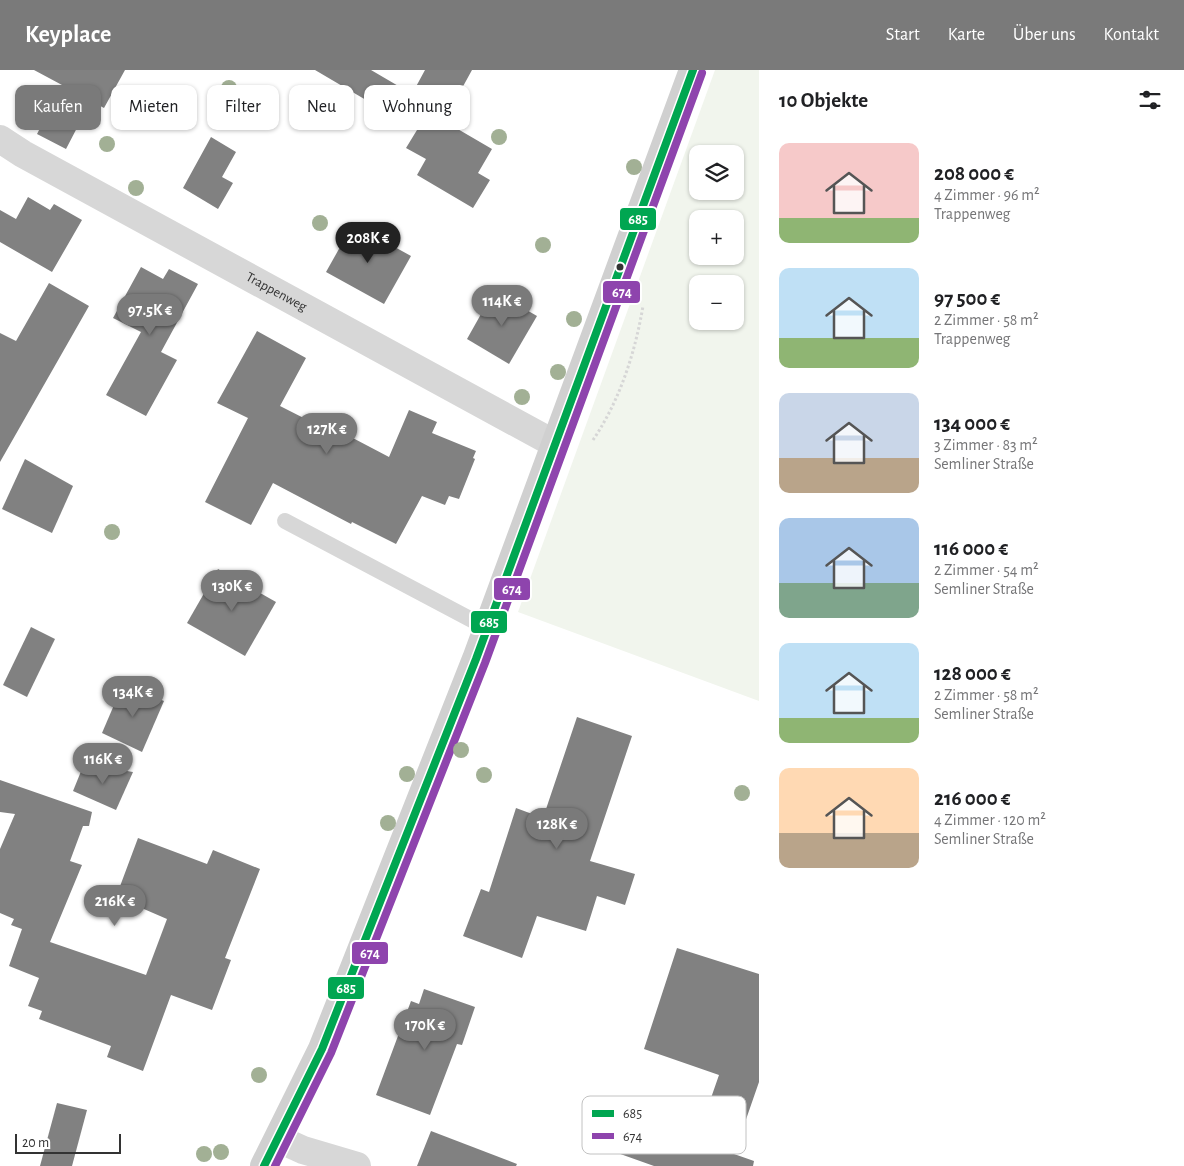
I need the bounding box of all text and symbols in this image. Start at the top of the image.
text: Keyplace [25,23,111,47]
text: Start [886,26,920,44]
text: Karte [948,26,985,44]
text: Über uns [1013,26,1076,44]
text: Kontakt [1104,26,1159,44]
chip: Kaufen [15,85,101,130]
chip: Mieten [111,85,197,130]
chip: Filter [207,85,279,130]
chip: Neu [289,85,354,130]
chip: Wohnung [364,85,470,130]
icon: filters [1136,86,1164,114]
text: 10 Objekte [779,90,868,111]
map controls [689,145,744,330]
button: layers [689,145,744,200]
icon: home [819,163,879,223]
text: 208 000 € [934,163,1014,184]
text: 4 Zimmer · 96 m² [934,187,1040,203]
text: Trappenweg [934,206,1010,222]
line badge: 685 [619,207,657,231]
button: + [689,210,744,265]
text: 685 [628,213,648,227]
pin: 208K € [327,222,409,264]
text: 208K € [347,230,390,246]
unlabelled marker [615,262,625,272]
street label: Trappenweg [244,270,309,314]
button: − [689,275,744,330]
line badge: 674 [602,280,641,304]
pin: 114K € [461,284,543,327]
text: 674 [612,286,632,300]
icon: home [819,288,879,348]
text: 97 500 € [934,288,1000,309]
text: 114K € [483,293,521,309]
pin: 97.5K € [104,294,196,336]
text: 97.5K € [128,302,172,318]
text: 2 Zimmer · 58 m² [934,312,1038,328]
text: Trappenweg [934,331,1010,347]
pin: 127K € [286,412,368,455]
icon: home [819,413,879,473]
text: 134 000 € [934,413,1010,434]
text: 127K € [307,421,347,437]
text: 3 Zimmer · 83 m² [934,437,1038,453]
text: Semliner Straße [934,456,1034,472]
icon: home [819,538,879,598]
text: 116 000 € [934,538,1008,559]
text: 2 Zimmer · 54 m² [934,562,1039,578]
pin: 130K € [191,570,273,612]
line badge: 674 [493,577,531,601]
text: 130K € [212,578,252,594]
text: Semliner Straße [934,581,1034,597]
text: 674 [502,583,522,597]
line badge: 685 [470,610,508,634]
text: 685 [479,616,499,630]
icon: home [819,663,879,723]
text: 128 000 € [934,663,1011,684]
pin: 134K € [92,676,174,718]
text: 134K € [113,684,153,700]
text: 2 Zimmer · 58 m² [934,687,1038,703]
text: Semliner Straße [934,706,1034,722]
pin: 116K € [62,742,144,785]
text: 116K € [84,751,122,767]
icon: home [819,788,879,848]
text: 216 000 € [934,788,1011,809]
pin: 128K € [516,808,598,850]
text: 4 Zimmer · 120 m² [934,812,1046,828]
text: 128K € [537,816,577,832]
text: Semliner Straße [934,831,1034,847]
pin: 216K € [74,884,156,927]
text: 216K € [95,893,135,909]
line badge: 674 [351,941,389,965]
text: 674 [360,947,380,961]
line badge: 685 [327,976,365,1000]
text: 685 [336,982,356,996]
pin: 170K € [384,1008,466,1051]
text: 170K € [405,1017,445,1033]
legend [582,1096,746,1154]
text: 685 [623,1107,642,1121]
text: 674 [623,1130,642,1144]
scale bar [15,1131,121,1154]
text: 20 m [22,1136,49,1150]

